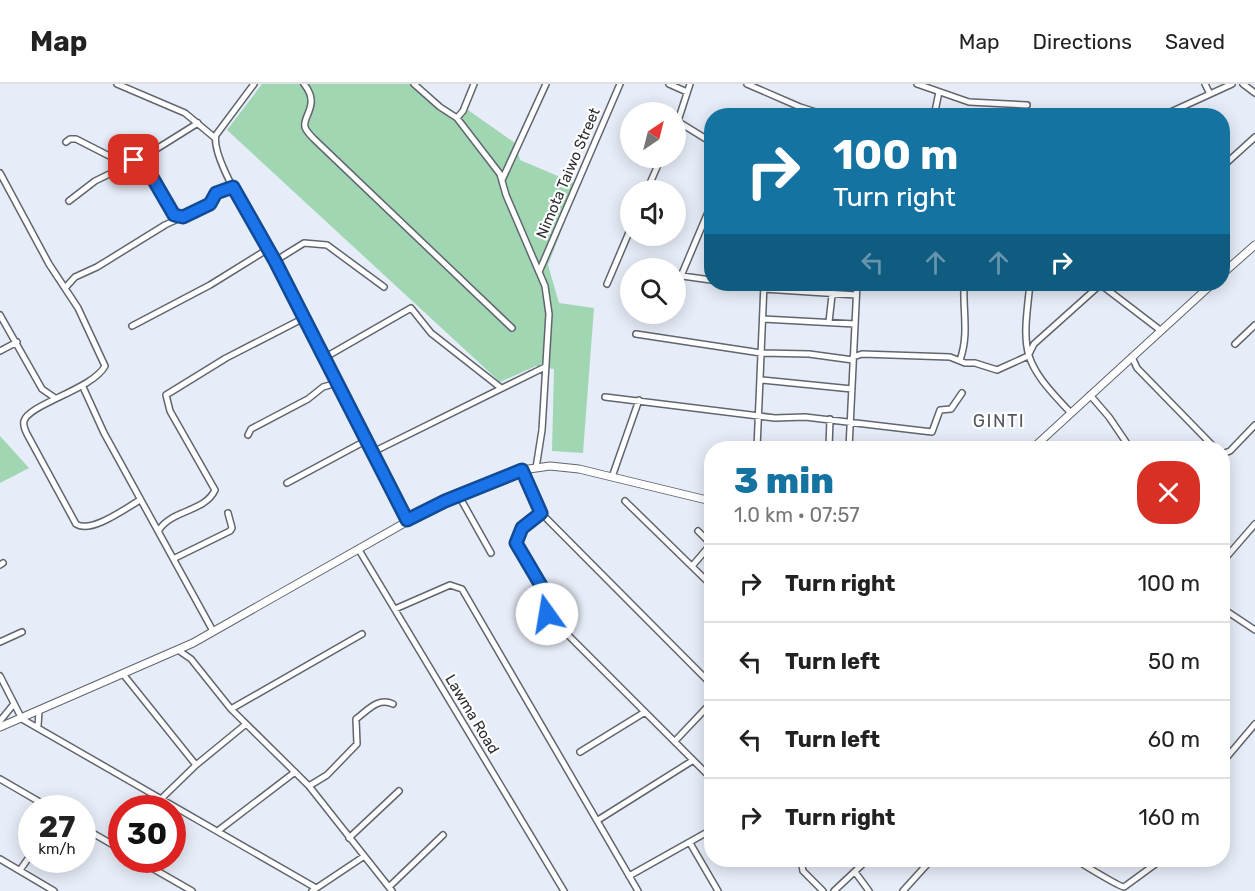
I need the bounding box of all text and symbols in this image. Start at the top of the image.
text: Map [30,25,87,58]
text: Map [959,29,1000,54]
text: Directions [1033,29,1132,54]
text: Saved [1165,29,1225,54]
north arrow [620,102,686,168]
map controls [620,102,686,324]
street label: Nimota Taiwo Street [532,105,604,241]
text: 100 m [833,130,958,180]
icon: right [734,132,812,210]
pin [108,134,159,185]
icon: arrive [117,143,150,176]
button: sound [620,180,686,246]
text: Turn right [833,181,956,213]
icon: left [856,246,889,279]
icon: ahead [919,246,952,279]
icon: ahead [982,246,1015,279]
icon: right [1045,246,1078,279]
button: search [620,258,686,324]
district label: GINTI [973,410,1025,432]
text: 3 min [734,459,834,502]
button: close [1137,461,1200,524]
text: 1.0 km · 07:57 [734,503,860,527]
icon: right [734,567,767,600]
text: Turn right [785,570,895,597]
text: 100 m [1138,570,1200,597]
position arrow [515,582,579,646]
icon: left [734,645,767,678]
text: Turn left [785,648,880,675]
text: 50 m [1148,648,1200,675]
street label: Lawma Road [441,671,503,757]
icon: left [734,723,767,756]
text: Turn left [785,726,880,753]
text: 60 m [1148,726,1200,753]
speed limit sign: 30 [108,795,186,873]
icon: right [734,801,767,834]
text: Turn right [785,804,895,831]
text: 160 m [1138,804,1200,831]
text: 27 [39,809,75,845]
text: km/h [38,840,76,858]

